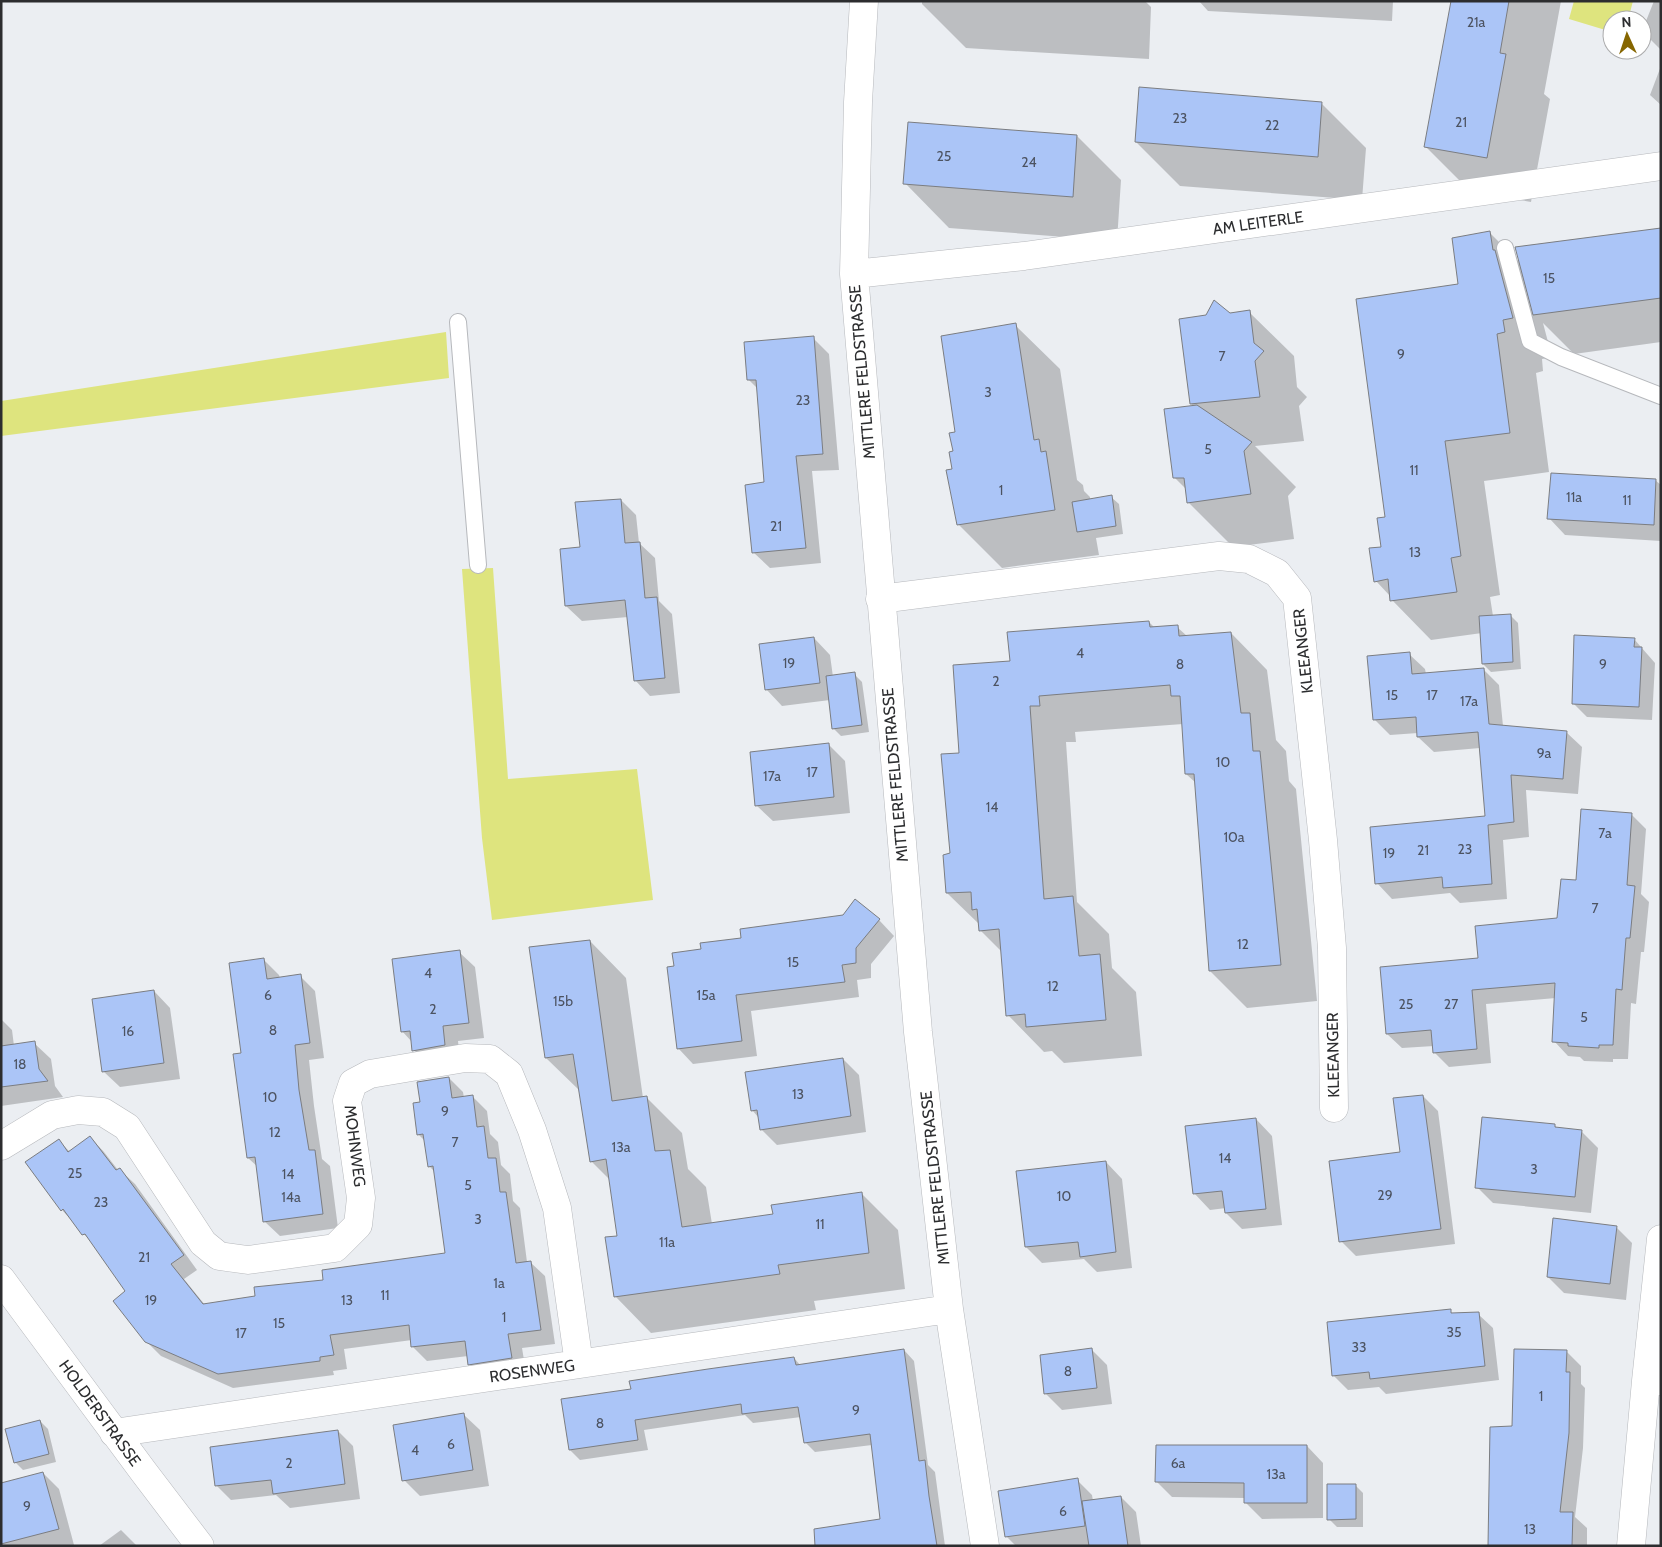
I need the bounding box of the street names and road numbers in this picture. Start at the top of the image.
street label: AM LEITERLE [1211,207,1305,239]
street label: MITTLERE FELDSTRASSE [845,284,879,460]
street label: KLEEANGER [1289,607,1317,694]
street label: MITTLERE FELDSTRASSE [878,687,912,863]
street label: KLEEANGER [1323,1012,1343,1098]
street label: MITTLERE FELDSTRASSE [916,1090,954,1266]
street label: MOHNWEG [341,1104,369,1188]
street label: HOLDERSTRASSE [55,1356,145,1470]
street label: ROSENWEG [488,1356,576,1386]

